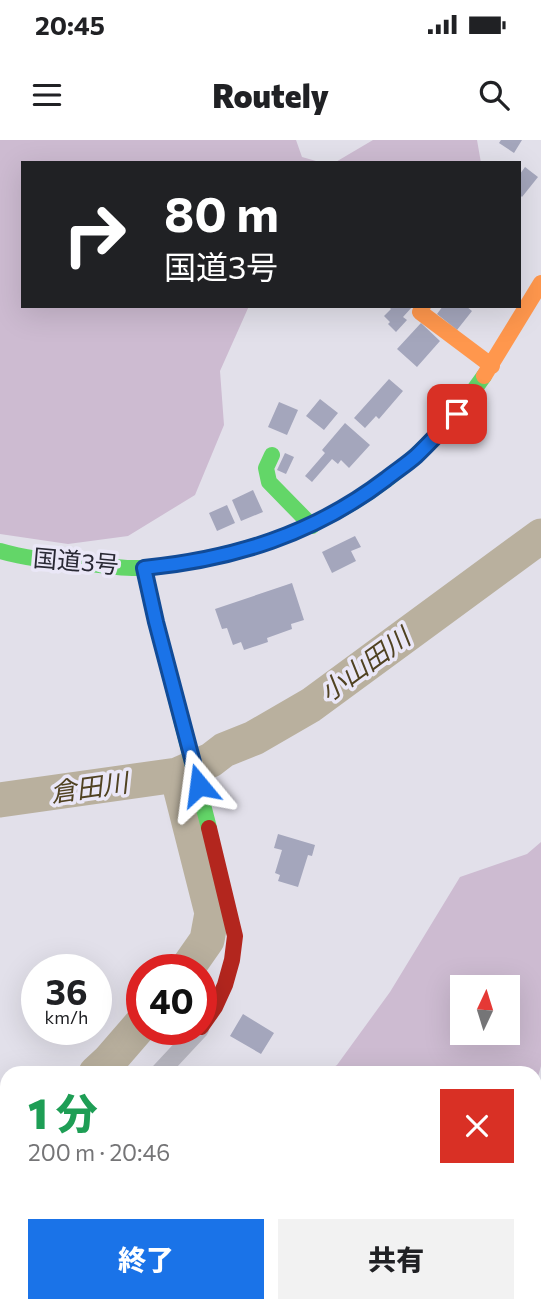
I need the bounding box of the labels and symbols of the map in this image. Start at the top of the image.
pin [427,384,487,444]
street label: 国道3号 [32,542,120,579]
water label: 小山田川 [313,619,418,707]
position arrow [162,748,236,822]
water label: 倉田川 [48,765,133,807]
speed limit sign: 40 [126,954,217,1045]
north arrow [450,975,520,1045]

